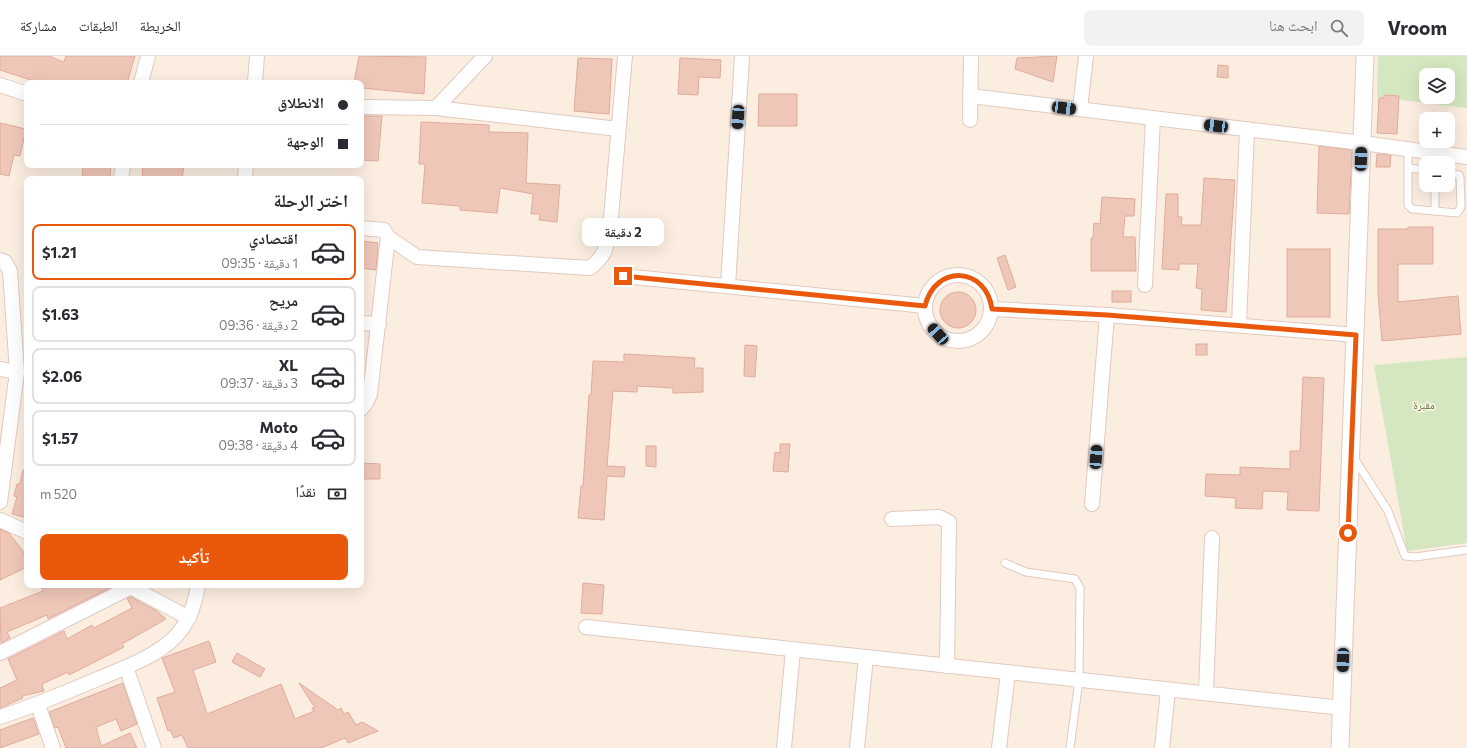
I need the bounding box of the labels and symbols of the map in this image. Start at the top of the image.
car [1051,101,1077,115]
car [731,105,745,129]
car [1203,119,1229,133]
car [1355,147,1367,171]
callout: 2 دقيقة [582,218,664,246]
route end [614,267,632,285]
car [926,321,950,347]
park label: مقبرة [1413,398,1435,411]
car [1089,445,1103,469]
route start [1339,524,1357,542]
car [1337,648,1349,672]

